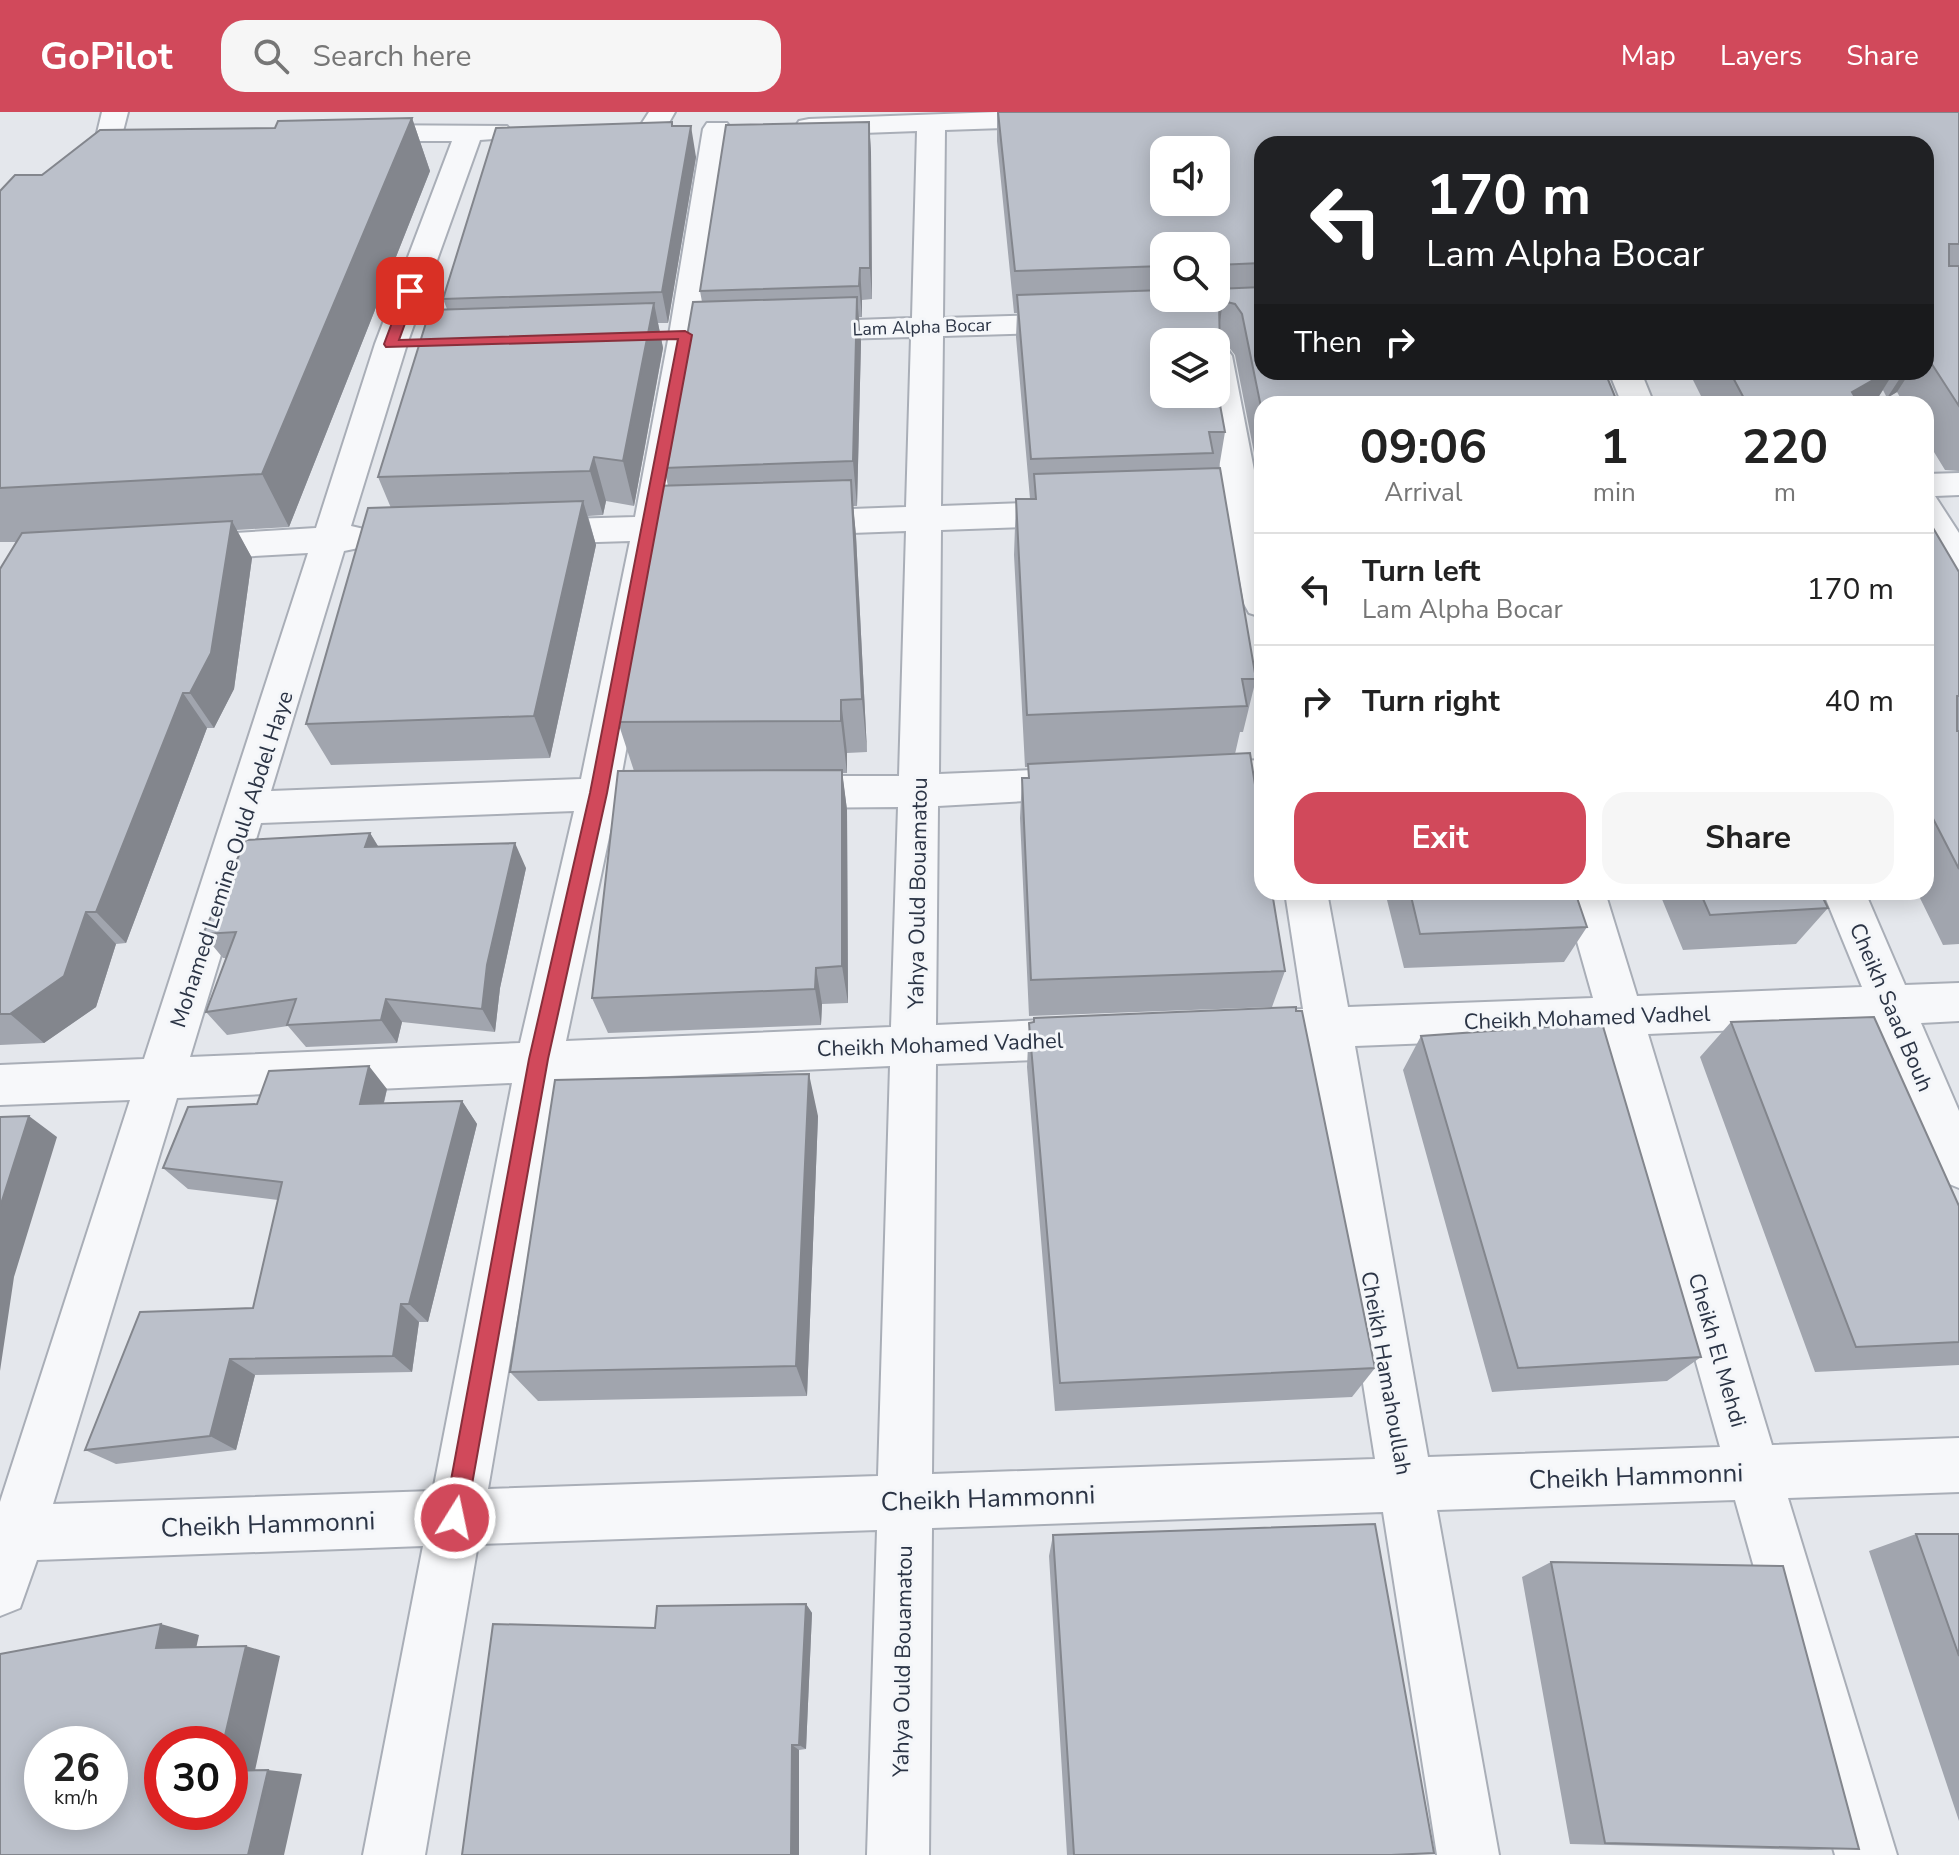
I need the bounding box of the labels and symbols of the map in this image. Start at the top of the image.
pin [376,257,444,325]
street label: Lam Alpha Bocar [852,313,992,341]
street label: Mohamed Lemine Ould Abdel Haye [163,687,301,1032]
street label: Yahya Ould Bouamatou [901,777,935,1010]
street label: Cheikh Saad Bouh [1842,918,1940,1096]
street label: Cheikh Mohamed Vadhel [1463,999,1711,1037]
street label: Cheikh Mohamed Vadhel [816,1026,1064,1064]
street label: Cheikh Hamahoullah [1353,1269,1419,1477]
street label: Cheikh El Mehdi [1681,1270,1753,1431]
street label: Cheikh Hammonni [1528,1455,1744,1498]
position arrow [413,1476,497,1560]
street label: Cheikh Hammonni [880,1477,1096,1520]
street label: Cheikh Hammonni [160,1503,376,1546]
street label: Yahya Ould Bouamatou [886,1545,920,1778]
speed limit sign: 30 [144,1726,248,1830]

